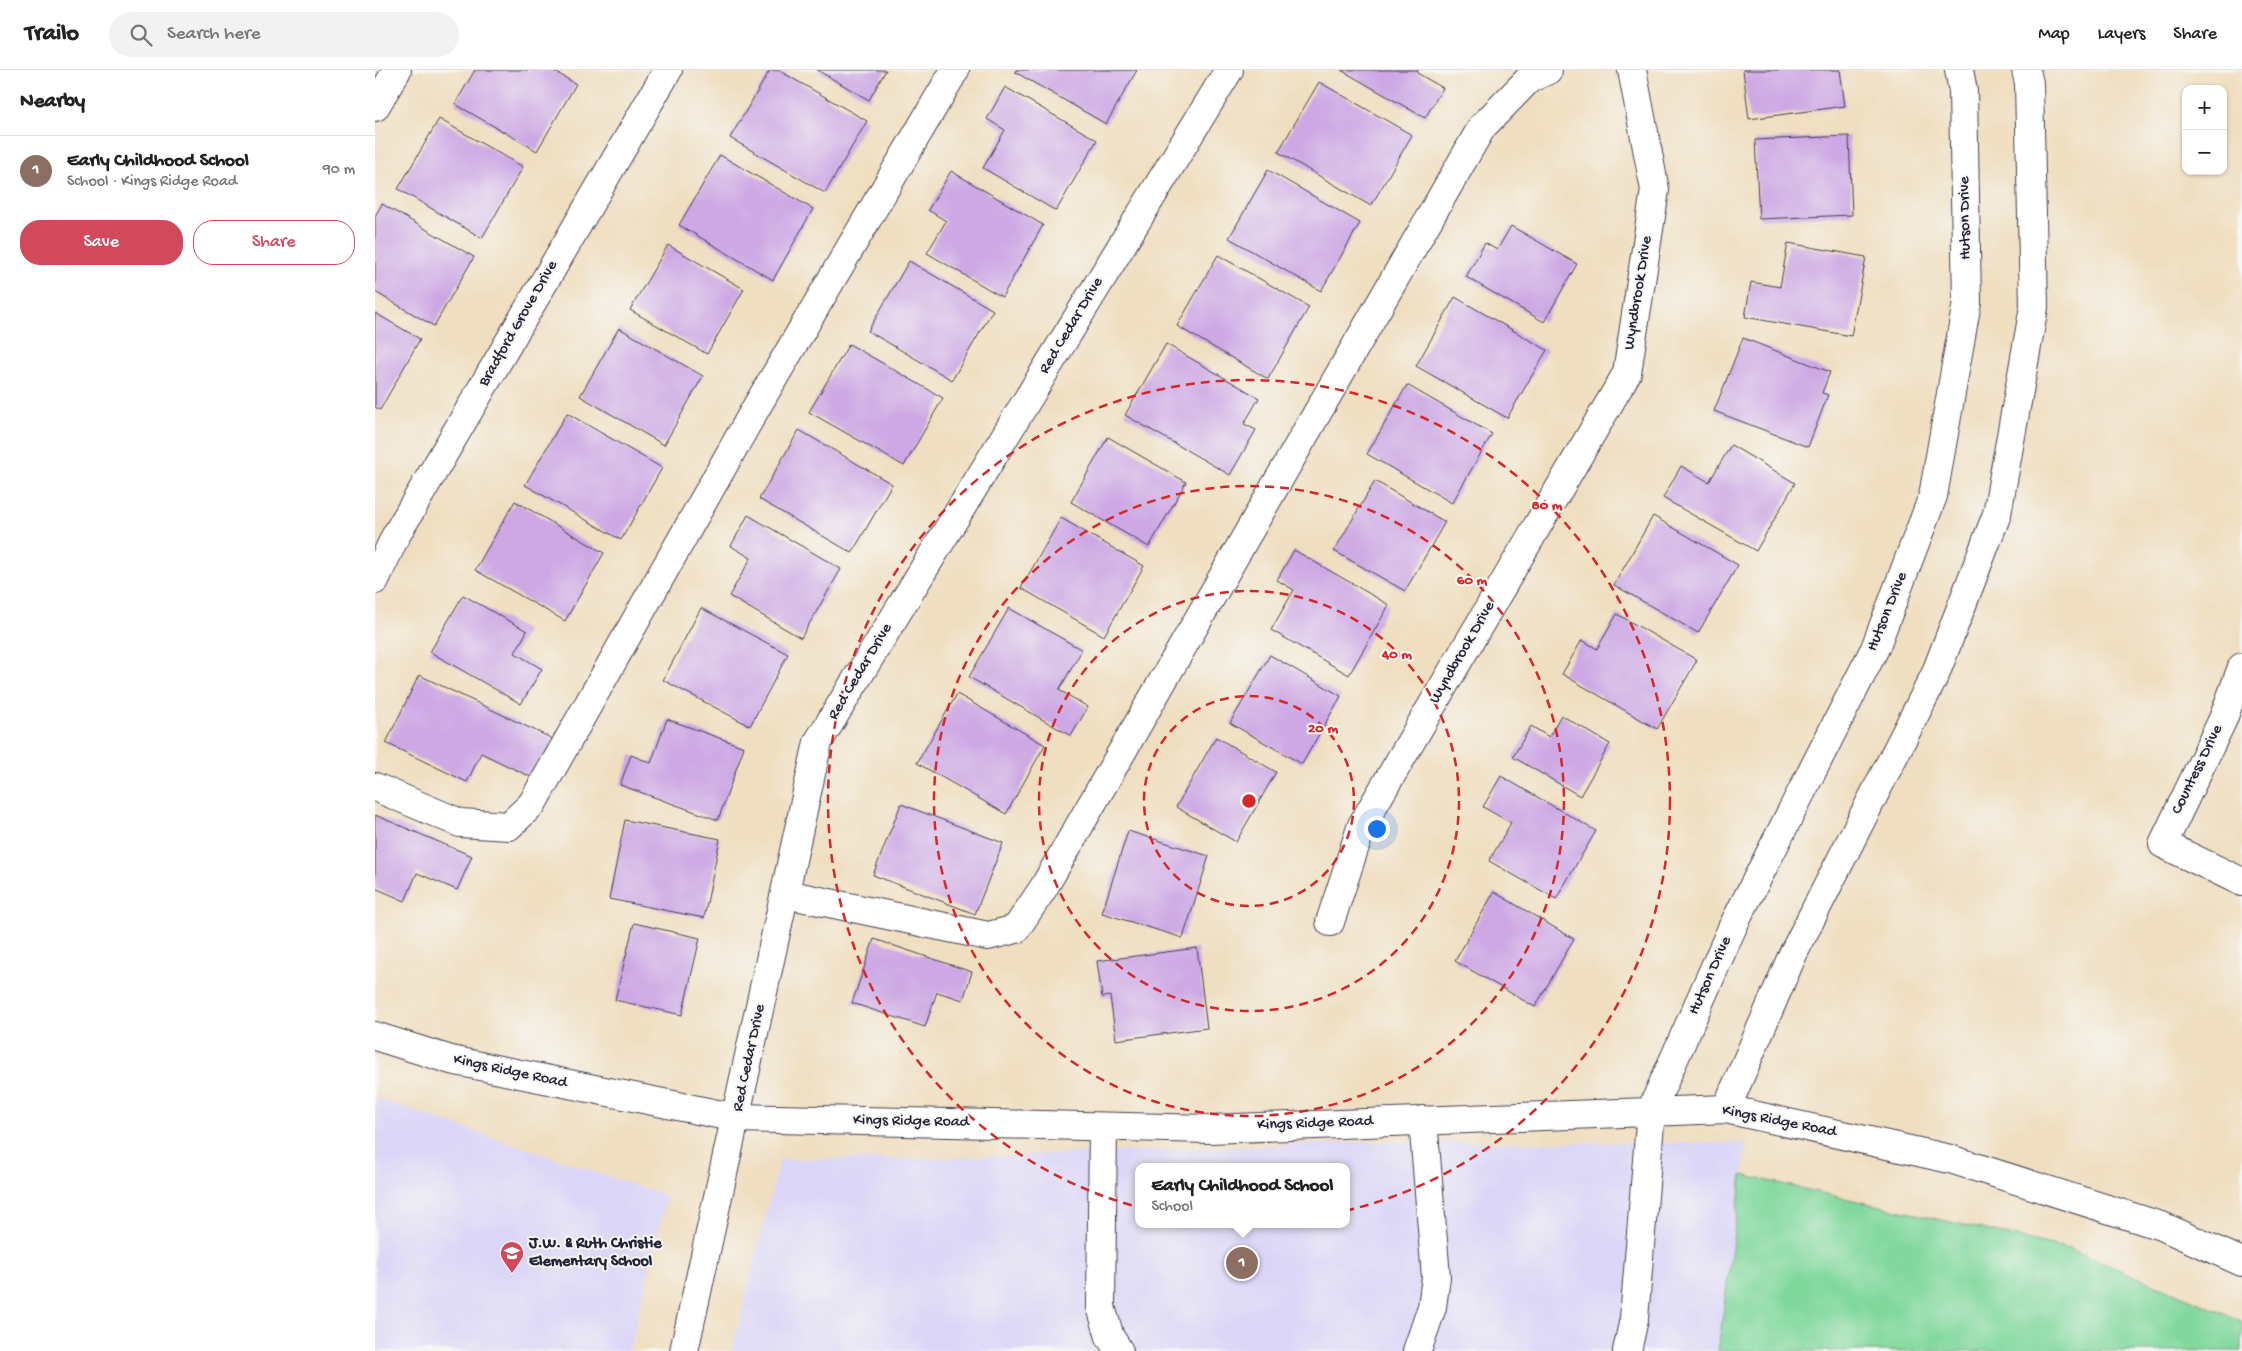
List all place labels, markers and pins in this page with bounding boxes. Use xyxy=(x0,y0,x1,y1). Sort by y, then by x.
centre of rings xyxy=(1240,792,1258,810)
place label: J.W. & Ruth Christie Elementary School xyxy=(528,1235,662,1272)
school or university icon: J.W. & Ruth Christie Elementary School xyxy=(499,1240,525,1274)
pin: 1 xyxy=(1226,1244,1258,1282)

